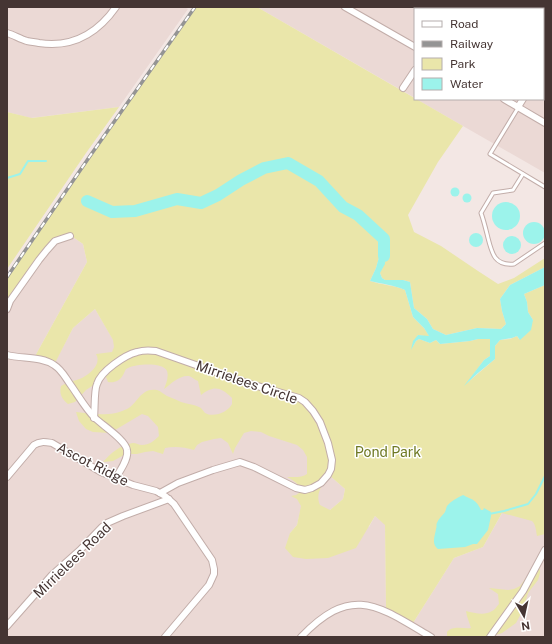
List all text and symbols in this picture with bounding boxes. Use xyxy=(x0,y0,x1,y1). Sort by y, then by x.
legend xyxy=(414,8,544,100)
text: Road xyxy=(450,17,478,31)
text: Railway xyxy=(450,37,494,51)
text: Park xyxy=(450,57,476,71)
text: Water xyxy=(450,77,484,91)
street label: Mirrielees Circle xyxy=(194,357,300,407)
street label: Ascot Ridge xyxy=(54,439,132,489)
park label: Pond Park xyxy=(355,444,421,460)
street label: Mirrielees Road xyxy=(30,519,114,601)
north arrow xyxy=(504,596,544,636)
text: N xyxy=(520,619,531,632)

